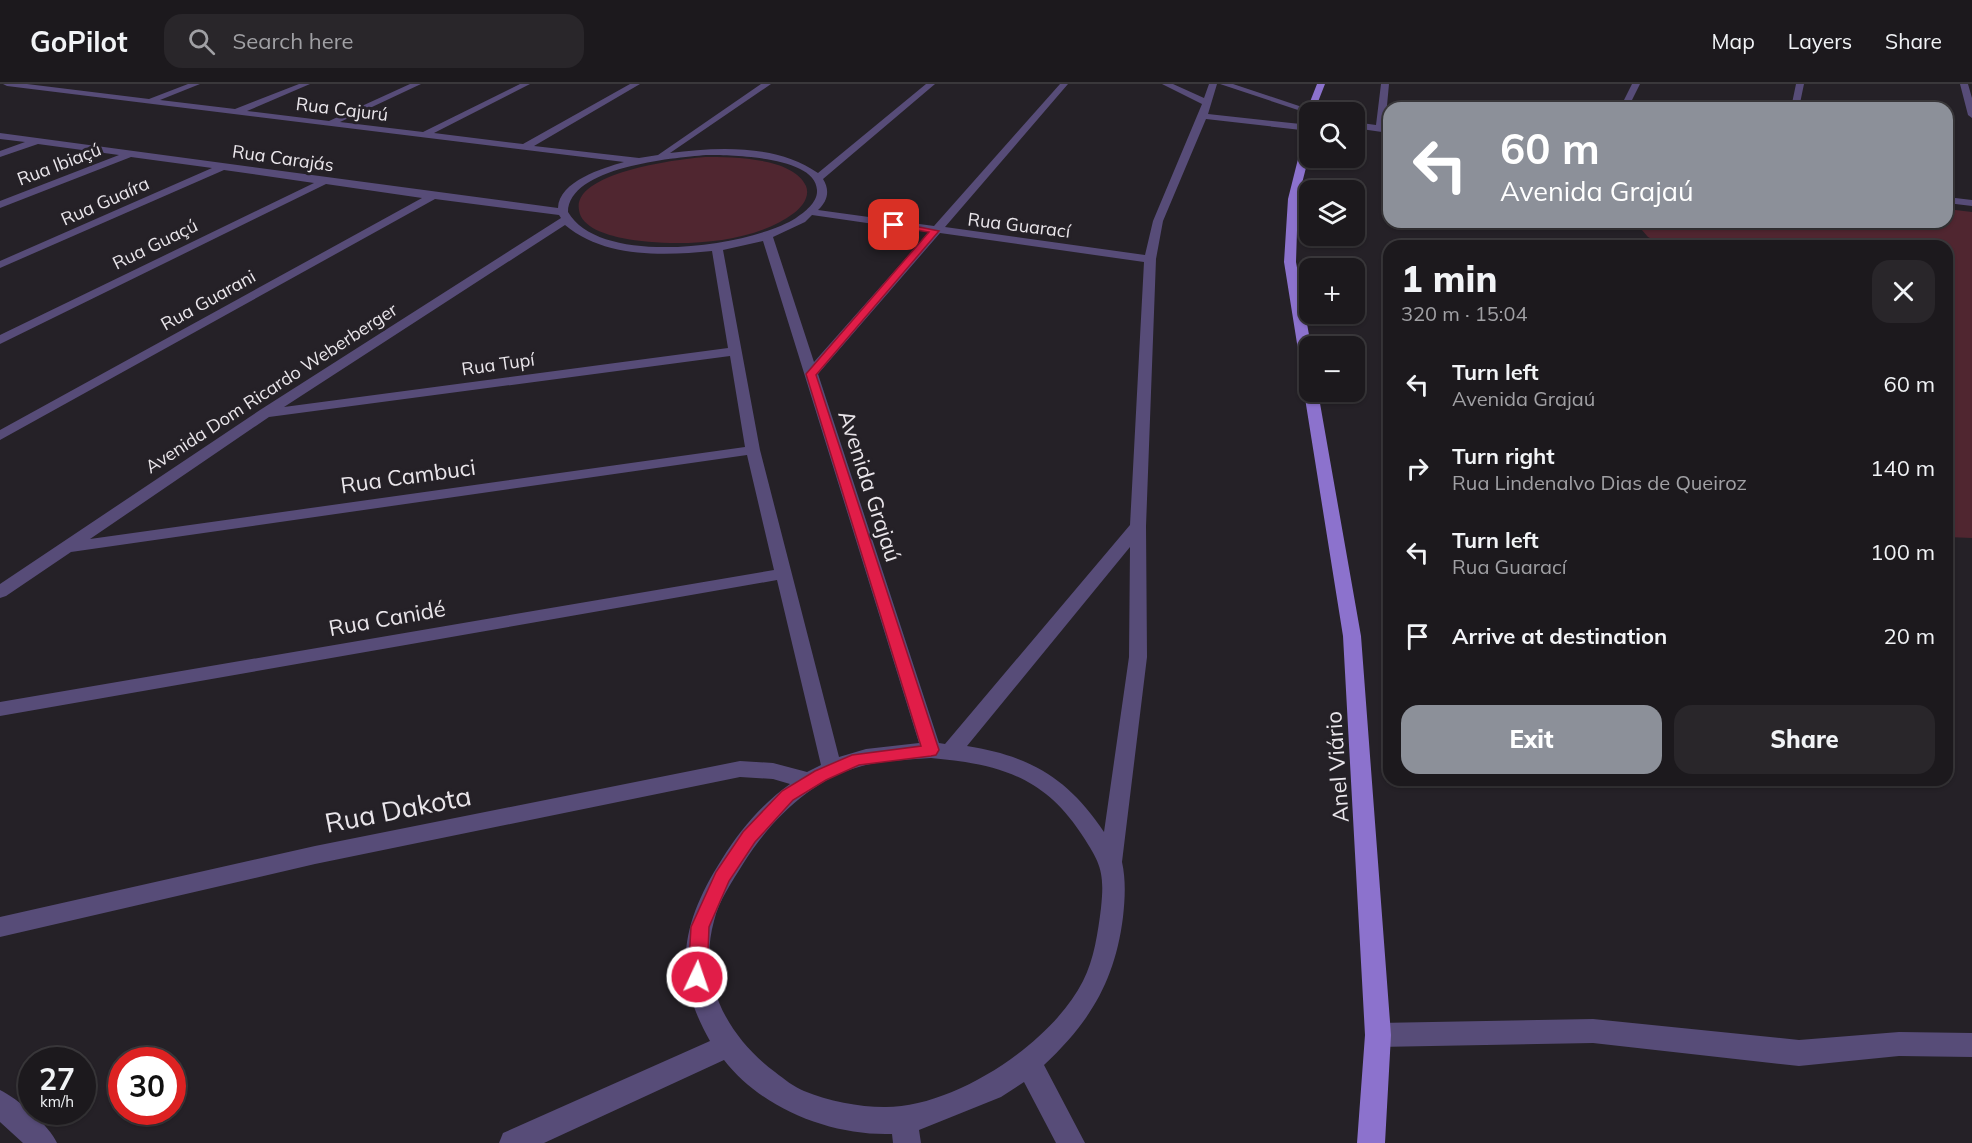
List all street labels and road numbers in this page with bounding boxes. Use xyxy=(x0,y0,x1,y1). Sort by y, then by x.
street label: Rua Cajurú xyxy=(295,92,389,126)
street label: Rua Ibiaçú xyxy=(14,137,104,191)
street label: Rua Carajás xyxy=(231,139,335,177)
street label: Rua Guaíra xyxy=(57,171,153,231)
street label: Rua Guarací xyxy=(966,207,1073,243)
street label: Rua Guaçú xyxy=(109,214,201,274)
street label: Rua Guarani xyxy=(157,265,259,335)
street label: Avenida Dom Ricardo Weberberger xyxy=(141,298,402,478)
street label: Rua Tupí xyxy=(460,347,538,380)
street label: Avenida Grajaú xyxy=(832,407,908,565)
street label: Rua Cambuci xyxy=(339,453,477,499)
street label: Rua Canidé xyxy=(326,594,448,642)
street label: Anel Viário xyxy=(1319,710,1355,824)
street label: Rua Dakota xyxy=(322,778,474,840)

